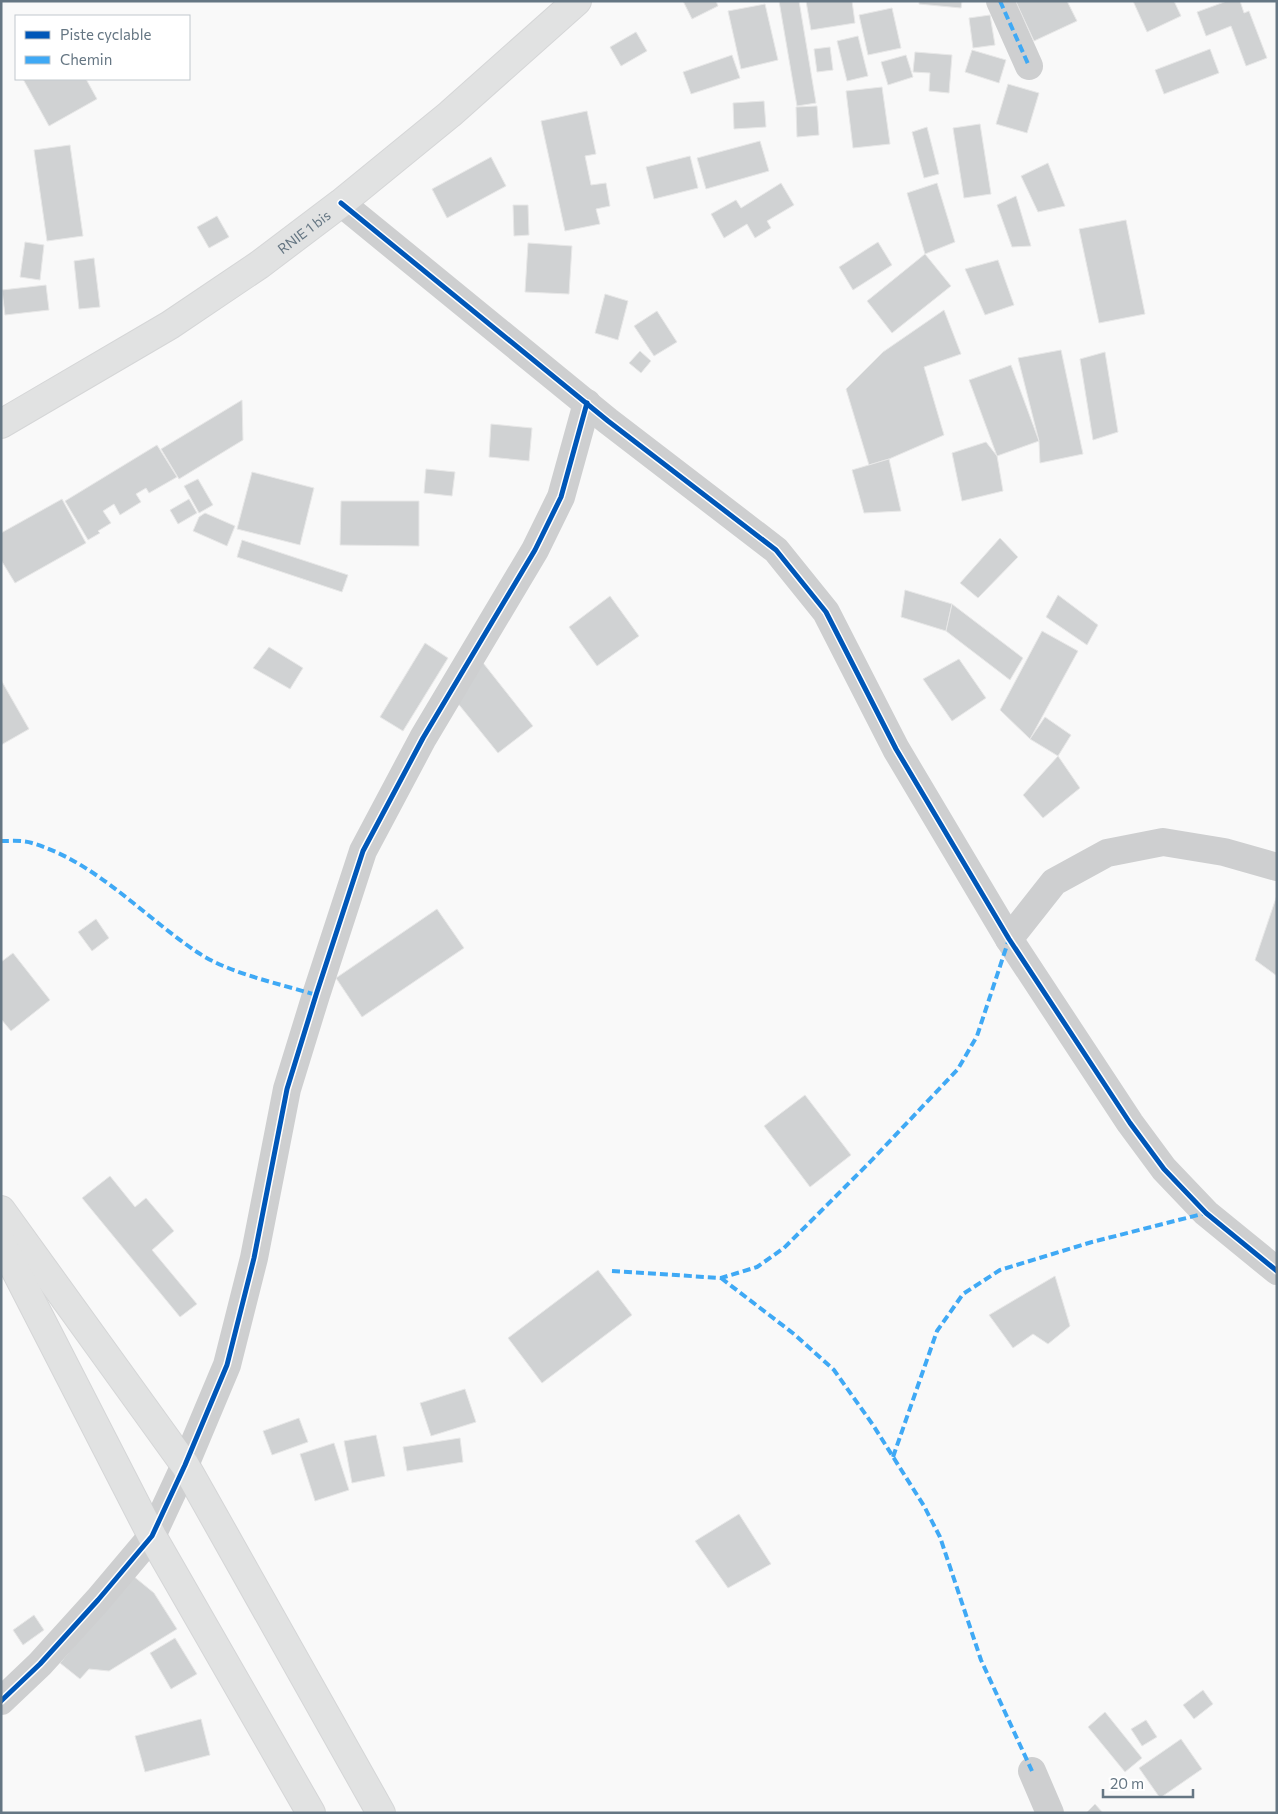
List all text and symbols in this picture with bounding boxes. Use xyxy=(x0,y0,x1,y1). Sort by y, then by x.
legend xyxy=(15,15,190,80)
text: Piste cyclable xyxy=(60,25,152,43)
text: Chemin xyxy=(60,50,112,68)
street label: RNIE 1 bis xyxy=(274,206,333,257)
scale bar xyxy=(1103,1766,1193,1798)
text: 20 m xyxy=(1110,1774,1144,1792)

